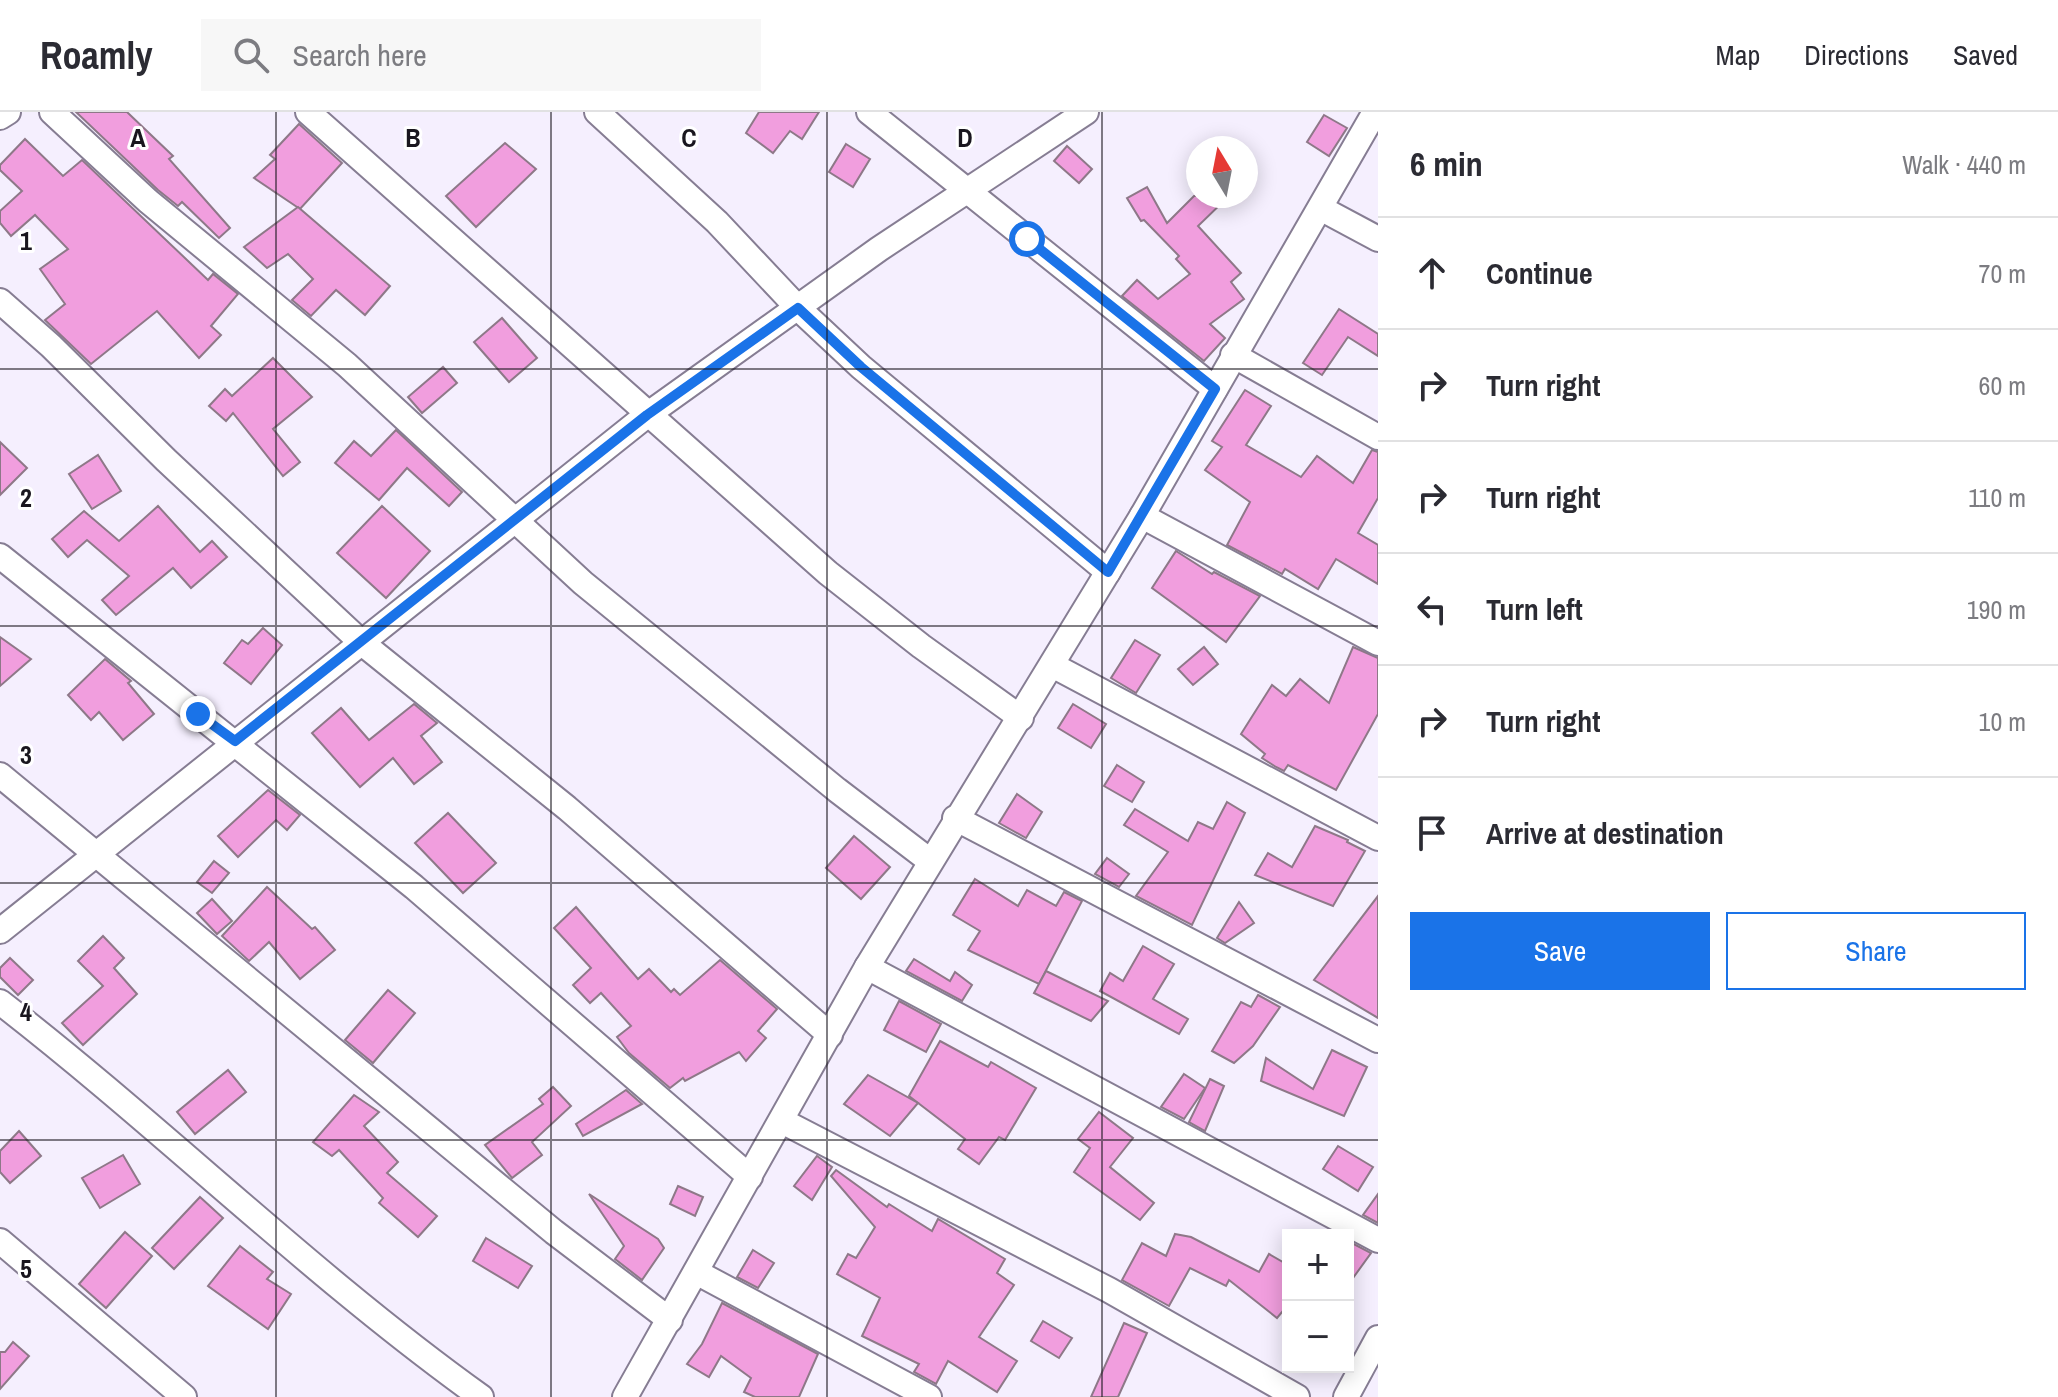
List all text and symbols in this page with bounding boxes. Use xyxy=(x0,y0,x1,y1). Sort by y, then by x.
search box xyxy=(201,19,761,91)
text: Roamly xyxy=(40,30,153,81)
icon: search xyxy=(229,33,273,77)
text: Search here xyxy=(293,35,427,75)
text: Map xyxy=(1716,36,1760,74)
text: Directions xyxy=(1804,36,1909,74)
text: Saved xyxy=(1953,36,2018,74)
text: A xyxy=(130,120,146,155)
text: B xyxy=(405,120,421,155)
text: C xyxy=(681,120,697,155)
text: D xyxy=(957,120,973,155)
north arrow xyxy=(1186,136,1258,208)
text: 6 min xyxy=(1410,141,1483,187)
text: Walk · 440 m xyxy=(1902,147,2026,182)
route start xyxy=(1009,221,1045,257)
text: 1 xyxy=(20,223,32,258)
icon: ahead xyxy=(1410,251,1454,295)
text: Continue xyxy=(1486,253,1593,293)
text: 70 m xyxy=(1979,256,2026,291)
icon: right xyxy=(1410,363,1454,407)
text: Turn right xyxy=(1486,365,1600,405)
text: 60 m xyxy=(1979,368,2026,403)
icon: right xyxy=(1410,475,1454,519)
text: Turn right xyxy=(1486,477,1600,517)
text: 2 xyxy=(20,480,32,515)
text: 110 m xyxy=(1968,480,2026,515)
icon: left xyxy=(1410,587,1454,631)
text: Turn left xyxy=(1486,589,1583,629)
text: 190 m xyxy=(1967,592,2026,627)
route end xyxy=(180,696,216,732)
icon: right xyxy=(1410,699,1454,743)
text: Turn right xyxy=(1486,701,1600,741)
text: 10 m xyxy=(1979,704,2026,739)
text: 3 xyxy=(20,737,32,772)
icon: arrive xyxy=(1410,811,1454,855)
text: Arrive at destination xyxy=(1486,813,1724,853)
button: Save xyxy=(1410,912,1710,990)
button: Share xyxy=(1726,912,2026,990)
text: 4 xyxy=(20,994,32,1029)
map controls xyxy=(1282,1229,1354,1373)
button: + xyxy=(1282,1229,1354,1301)
text: 5 xyxy=(20,1251,32,1286)
button: − xyxy=(1282,1301,1354,1373)

